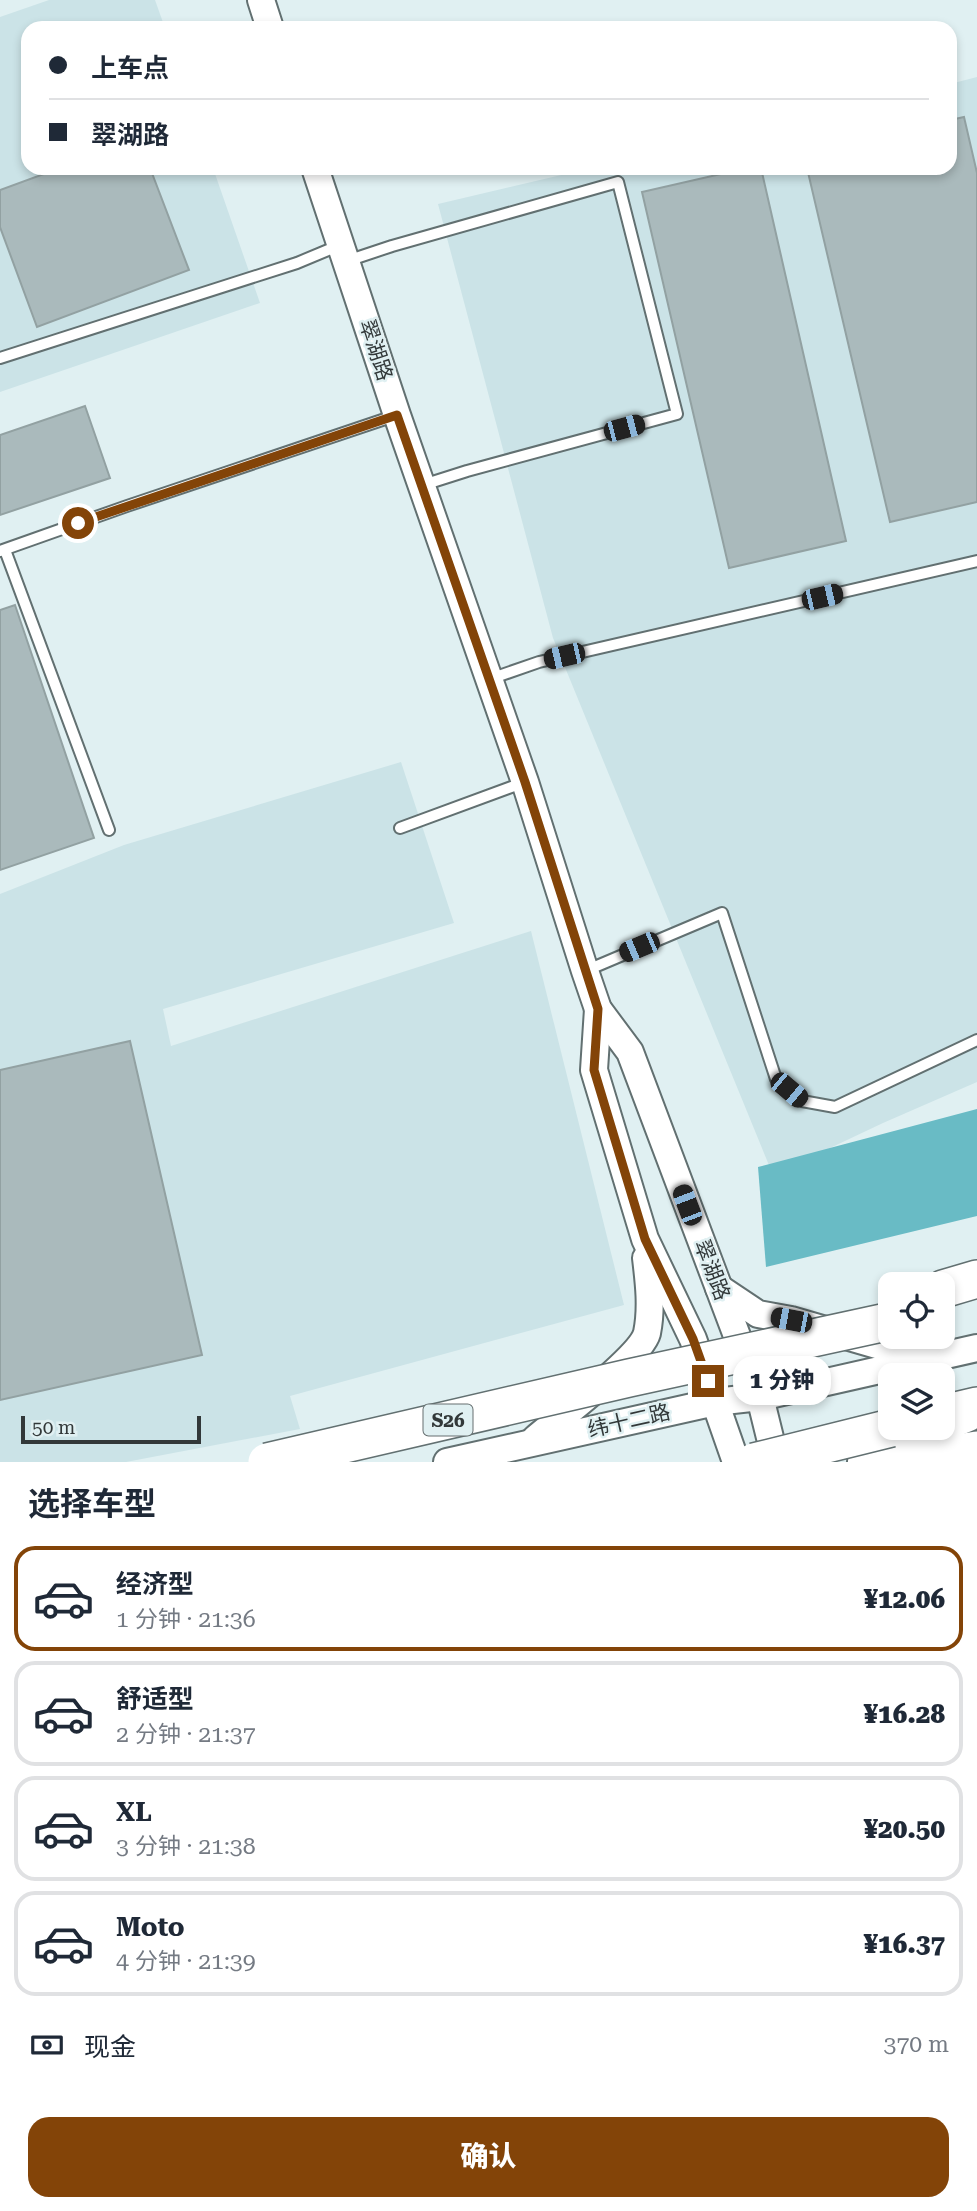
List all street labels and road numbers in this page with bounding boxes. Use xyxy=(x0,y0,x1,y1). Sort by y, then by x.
street label: 翠湖路 xyxy=(355,316,397,384)
street label: 翠湖路 xyxy=(690,1236,734,1304)
street label: 纬十二路 xyxy=(585,1400,673,1442)
road number: S26 xyxy=(424,1404,472,1436)

